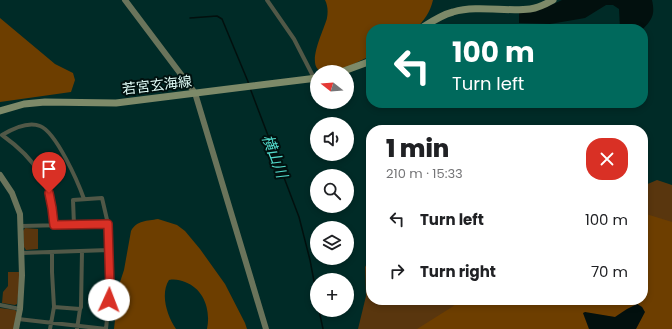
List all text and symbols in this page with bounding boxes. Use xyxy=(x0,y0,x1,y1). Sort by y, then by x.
text: 100 m xyxy=(452,33,535,72)
icon: left xyxy=(386,40,438,92)
north arrow xyxy=(310,65,354,109)
map controls xyxy=(310,65,354,317)
street label: 若宮玄海線 xyxy=(121,71,193,99)
text: Turn left xyxy=(452,71,524,96)
button: sound xyxy=(310,117,354,161)
water label: 横山川 xyxy=(257,131,294,183)
text: 1 min xyxy=(386,132,449,165)
button: close xyxy=(586,138,628,180)
pin xyxy=(32,152,66,193)
icon: arrive xyxy=(38,158,60,180)
text: 210 m · 15:33 xyxy=(386,164,463,183)
button: search xyxy=(310,169,354,213)
icon: left xyxy=(386,208,408,230)
text: Turn left xyxy=(420,209,484,230)
text: 100 m xyxy=(585,209,628,230)
button: layers xyxy=(310,221,354,265)
icon: right xyxy=(386,260,408,282)
text: Turn right xyxy=(420,261,496,282)
text: 70 m xyxy=(591,261,628,282)
button: + xyxy=(310,273,354,317)
position arrow xyxy=(88,279,130,321)

